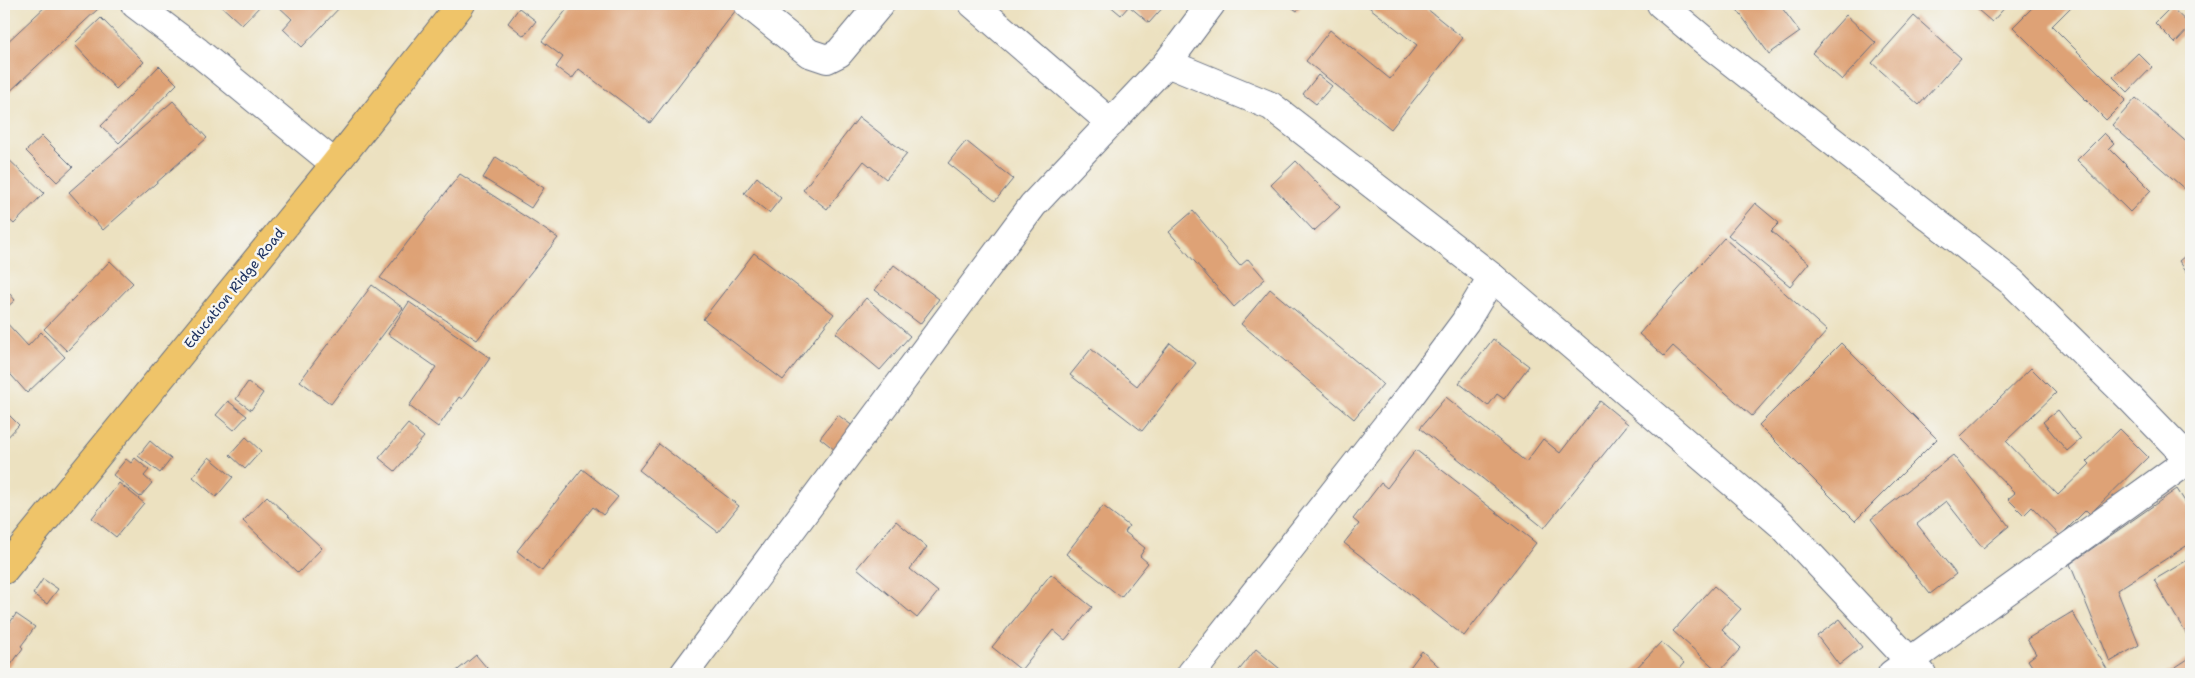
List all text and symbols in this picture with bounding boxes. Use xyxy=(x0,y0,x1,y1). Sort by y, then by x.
street label: Education Ridge Road xyxy=(180,224,288,352)

